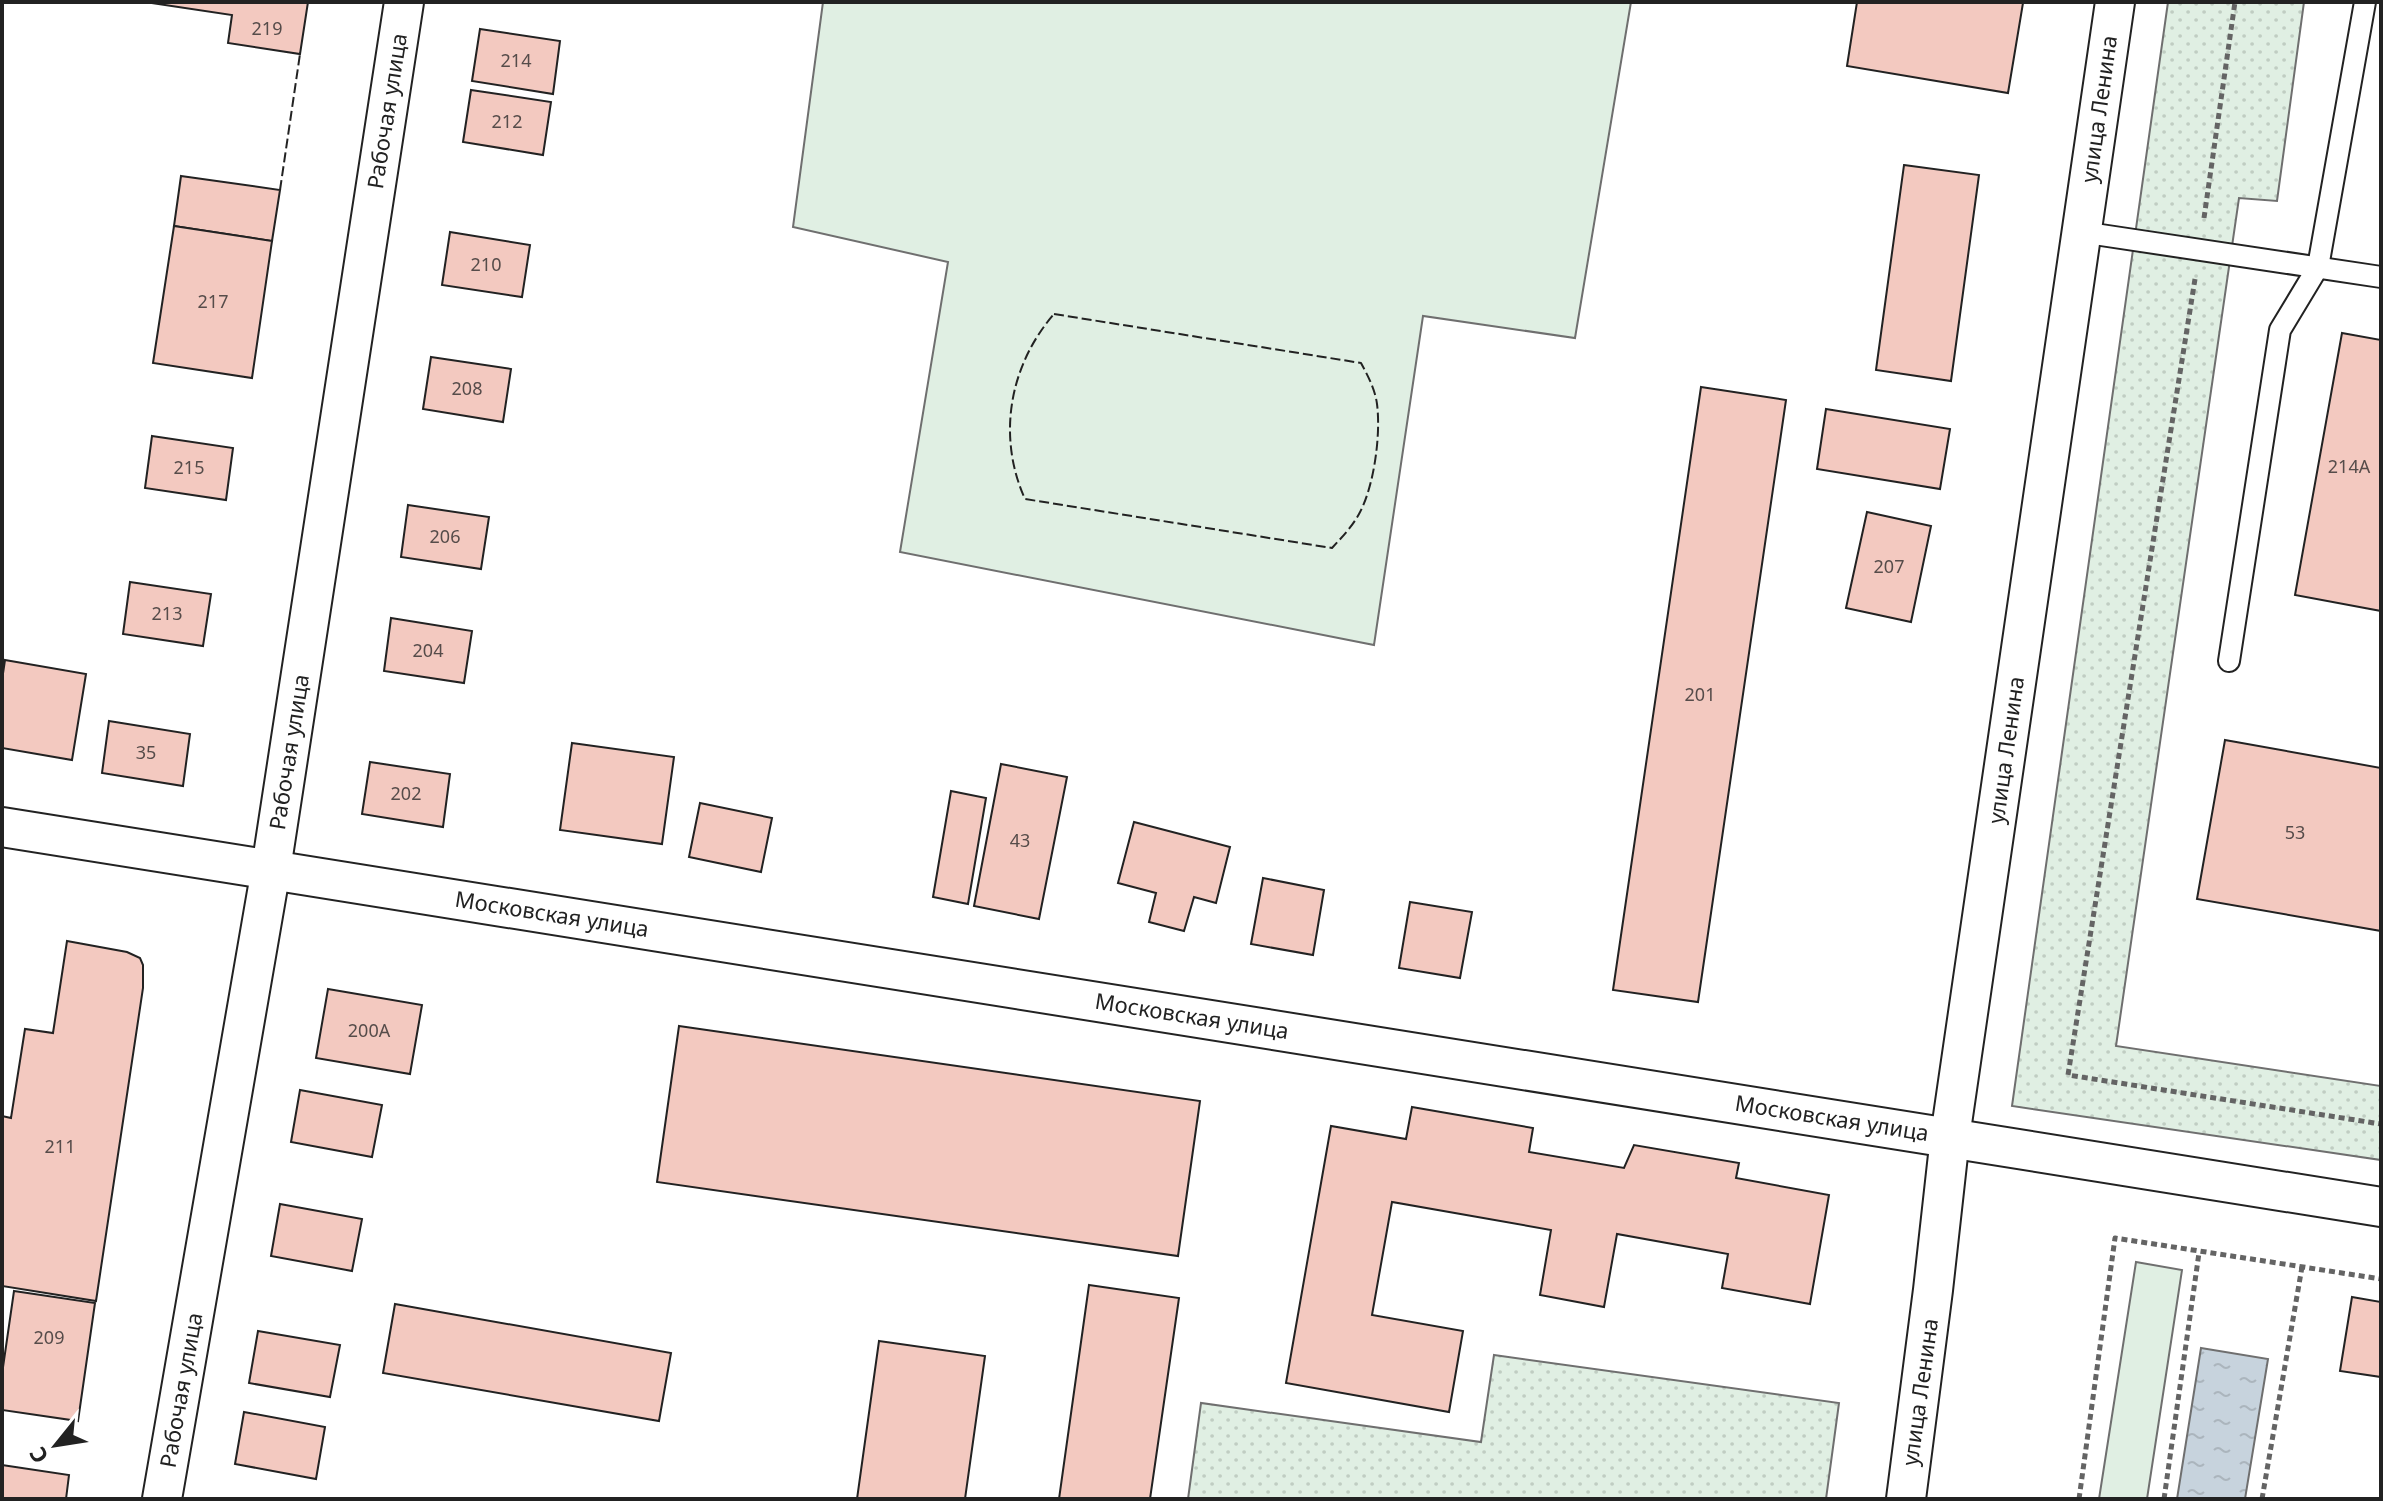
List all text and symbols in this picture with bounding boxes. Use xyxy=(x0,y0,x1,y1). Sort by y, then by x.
house number: 219 xyxy=(252,16,282,40)
street label: Рабочая улица xyxy=(359,31,413,191)
street label: улица Ленина xyxy=(2073,33,2123,184)
house number: 214 xyxy=(501,48,531,72)
house number: 212 xyxy=(492,109,522,133)
house number: 210 xyxy=(471,252,501,276)
house number: 217 xyxy=(198,289,228,313)
house number: 208 xyxy=(452,376,482,400)
house number: 214А xyxy=(2328,454,2371,478)
house number: 215 xyxy=(174,455,204,479)
house number: 206 xyxy=(430,524,460,548)
house number: 207 xyxy=(1874,554,1904,578)
house number: 213 xyxy=(152,601,182,625)
house number: 204 xyxy=(413,638,443,662)
street label: Рабочая улица xyxy=(261,672,315,832)
street label: улица Ленина xyxy=(1980,674,2030,825)
house number: 201 xyxy=(1685,682,1715,706)
house number: 35 xyxy=(136,740,156,764)
house number: 202 xyxy=(391,781,421,805)
house number: 53 xyxy=(2285,820,2305,844)
house number: 43 xyxy=(1010,828,1030,852)
street label: Московская улица xyxy=(453,883,651,943)
street label: Московская улица xyxy=(1093,985,1291,1045)
house number: 200А xyxy=(348,1018,391,1042)
street label: Московская улица xyxy=(1733,1087,1931,1147)
house number: 211 xyxy=(45,1134,75,1158)
street label: Рабочая улица xyxy=(152,1310,208,1470)
street label: улица Ленина xyxy=(1894,1316,1944,1467)
house number: 209 xyxy=(34,1325,64,1349)
north arrow xyxy=(16,1405,96,1485)
text: С xyxy=(21,1442,54,1469)

